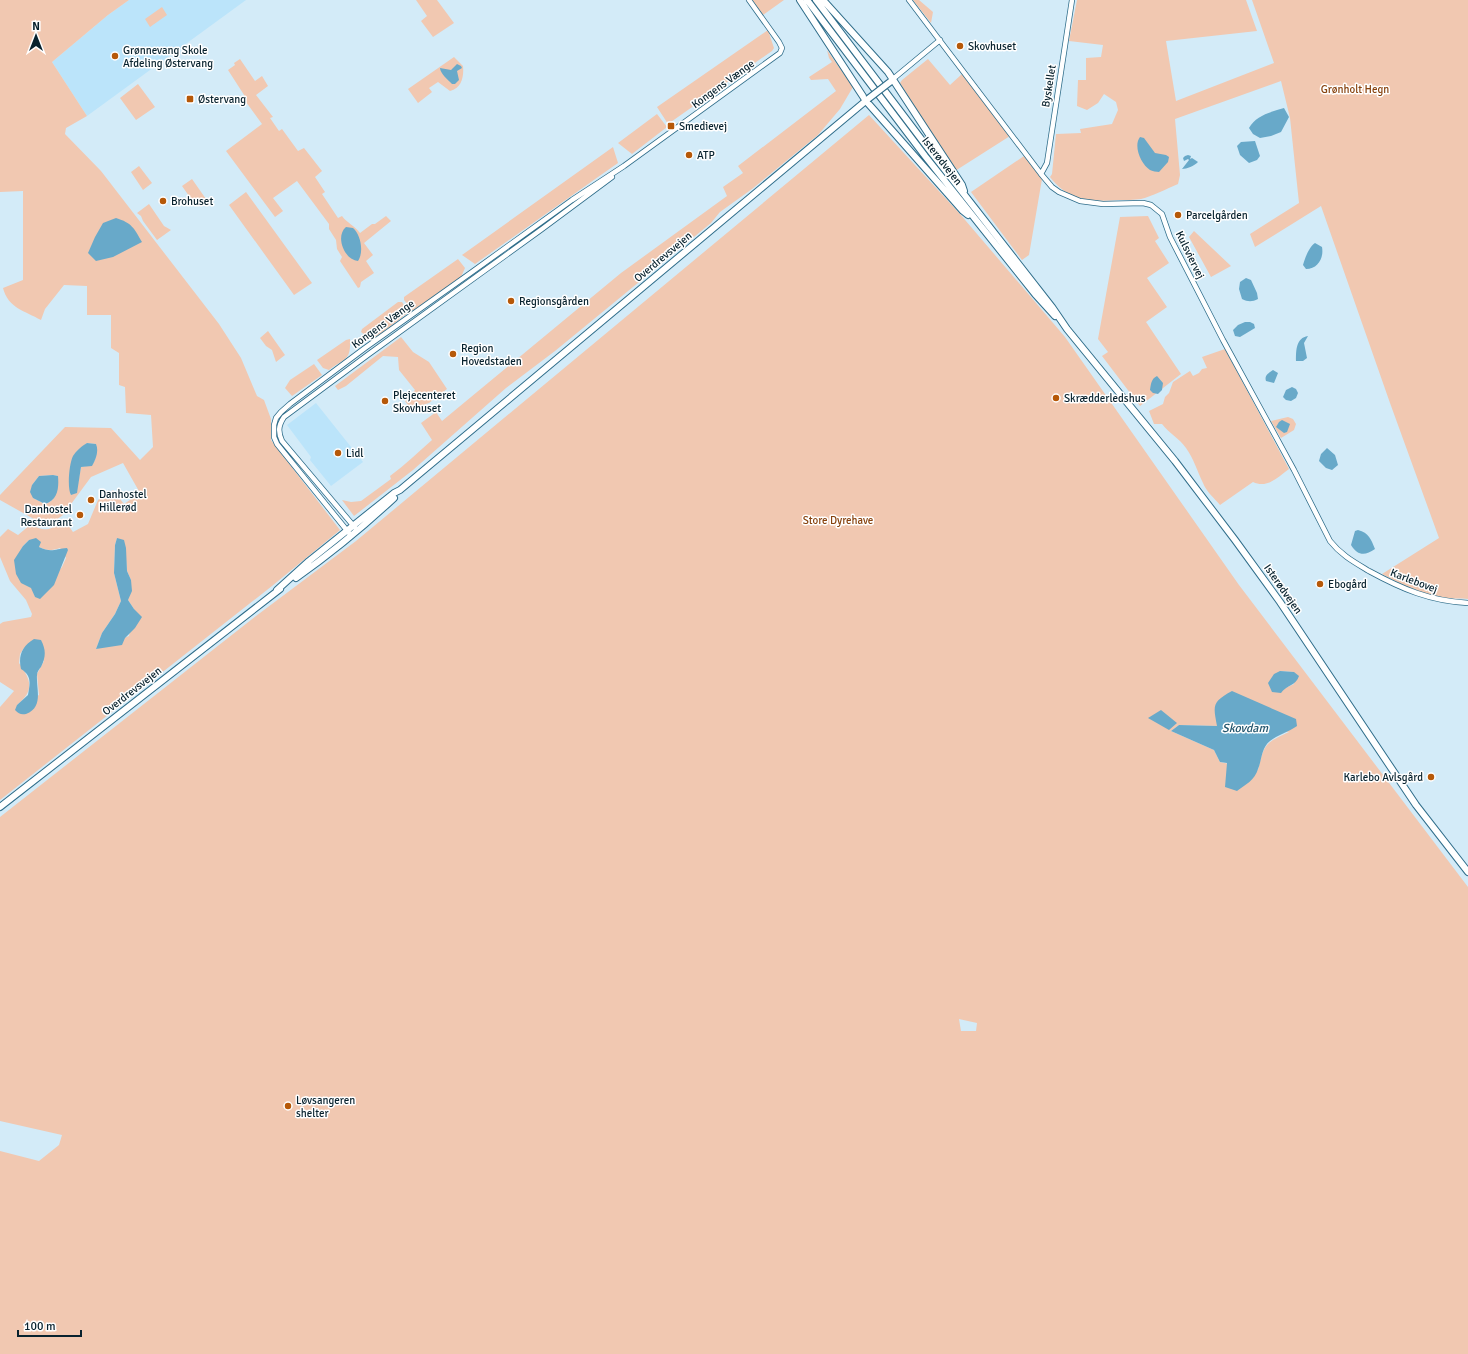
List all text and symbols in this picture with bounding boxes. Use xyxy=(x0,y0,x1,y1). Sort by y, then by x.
north arrow xyxy=(16,16,56,56)
text: N xyxy=(32,20,40,33)
place label: Skovhuset xyxy=(968,40,1016,53)
marker: Skovhuset xyxy=(955,41,965,51)
place label: Grønnevang Skole Afdeling Østervang xyxy=(123,44,213,70)
marker: Grønnevang Skole Afdeling Østervang xyxy=(110,51,120,61)
street label: Kongens Vænge xyxy=(689,57,757,111)
street label: Byskellet xyxy=(1039,64,1059,108)
park label: Grønholt Hegn xyxy=(1321,83,1389,96)
place label: Østervang xyxy=(198,93,246,106)
marker: Østervang xyxy=(185,94,195,104)
place label: Smedievej xyxy=(679,120,727,133)
marker: Smedievej xyxy=(666,121,676,131)
street label: Isterødvejen xyxy=(919,134,965,188)
place label: ATP xyxy=(697,149,715,162)
marker: ATP xyxy=(684,150,694,160)
place label: Brohuset xyxy=(171,195,213,208)
marker: Brohuset xyxy=(158,196,168,206)
place label: Parcelgården xyxy=(1186,209,1248,222)
marker: Parcelgården xyxy=(1173,210,1183,220)
street label: Overdrevsvejen xyxy=(631,229,695,285)
street label: Kulsviervej xyxy=(1173,229,1207,281)
place label: Regionsgården xyxy=(519,295,589,308)
marker: Regionsgården xyxy=(506,296,516,306)
street label: Kongens Vænge xyxy=(349,297,417,351)
place label: Region Hovedstaden xyxy=(461,342,522,368)
marker: Region Hovedstaden xyxy=(448,349,458,359)
place label: Plejecenteret Skovhuset xyxy=(393,389,456,415)
place label: Skrædderledshus xyxy=(1064,392,1146,405)
marker: Skrædderledshus xyxy=(1051,393,1061,403)
marker: Plejecenteret Skovhuset xyxy=(380,396,390,406)
place label: Lidl xyxy=(346,447,364,460)
marker: Lidl xyxy=(333,448,343,458)
place label: Danhostel Hillerød xyxy=(99,488,147,514)
marker: Danhostel Hillerød xyxy=(86,495,96,505)
place label: Danhostel Restaurant xyxy=(20,503,72,529)
marker: Danhostel Restaurant xyxy=(75,510,85,520)
park label: Store Dyrehave xyxy=(803,514,873,527)
street label: Isterødvejen xyxy=(1261,562,1305,616)
street label: Karlebovej xyxy=(1388,566,1440,596)
place label: Ebogård xyxy=(1328,578,1367,591)
marker: Ebogård xyxy=(1315,579,1325,589)
street label: Overdrevsvejen xyxy=(100,664,164,718)
water label: Skovdam xyxy=(1222,721,1268,736)
place label: Karlebo Avlsgård xyxy=(1343,771,1423,784)
marker: Karlebo Avlsgård xyxy=(1426,772,1436,782)
place label: Løvsangeren shelter xyxy=(296,1094,355,1120)
marker: Løvsangeren shelter xyxy=(283,1101,293,1111)
scale bar xyxy=(18,1312,81,1338)
text: 100 m xyxy=(24,1319,56,1334)

